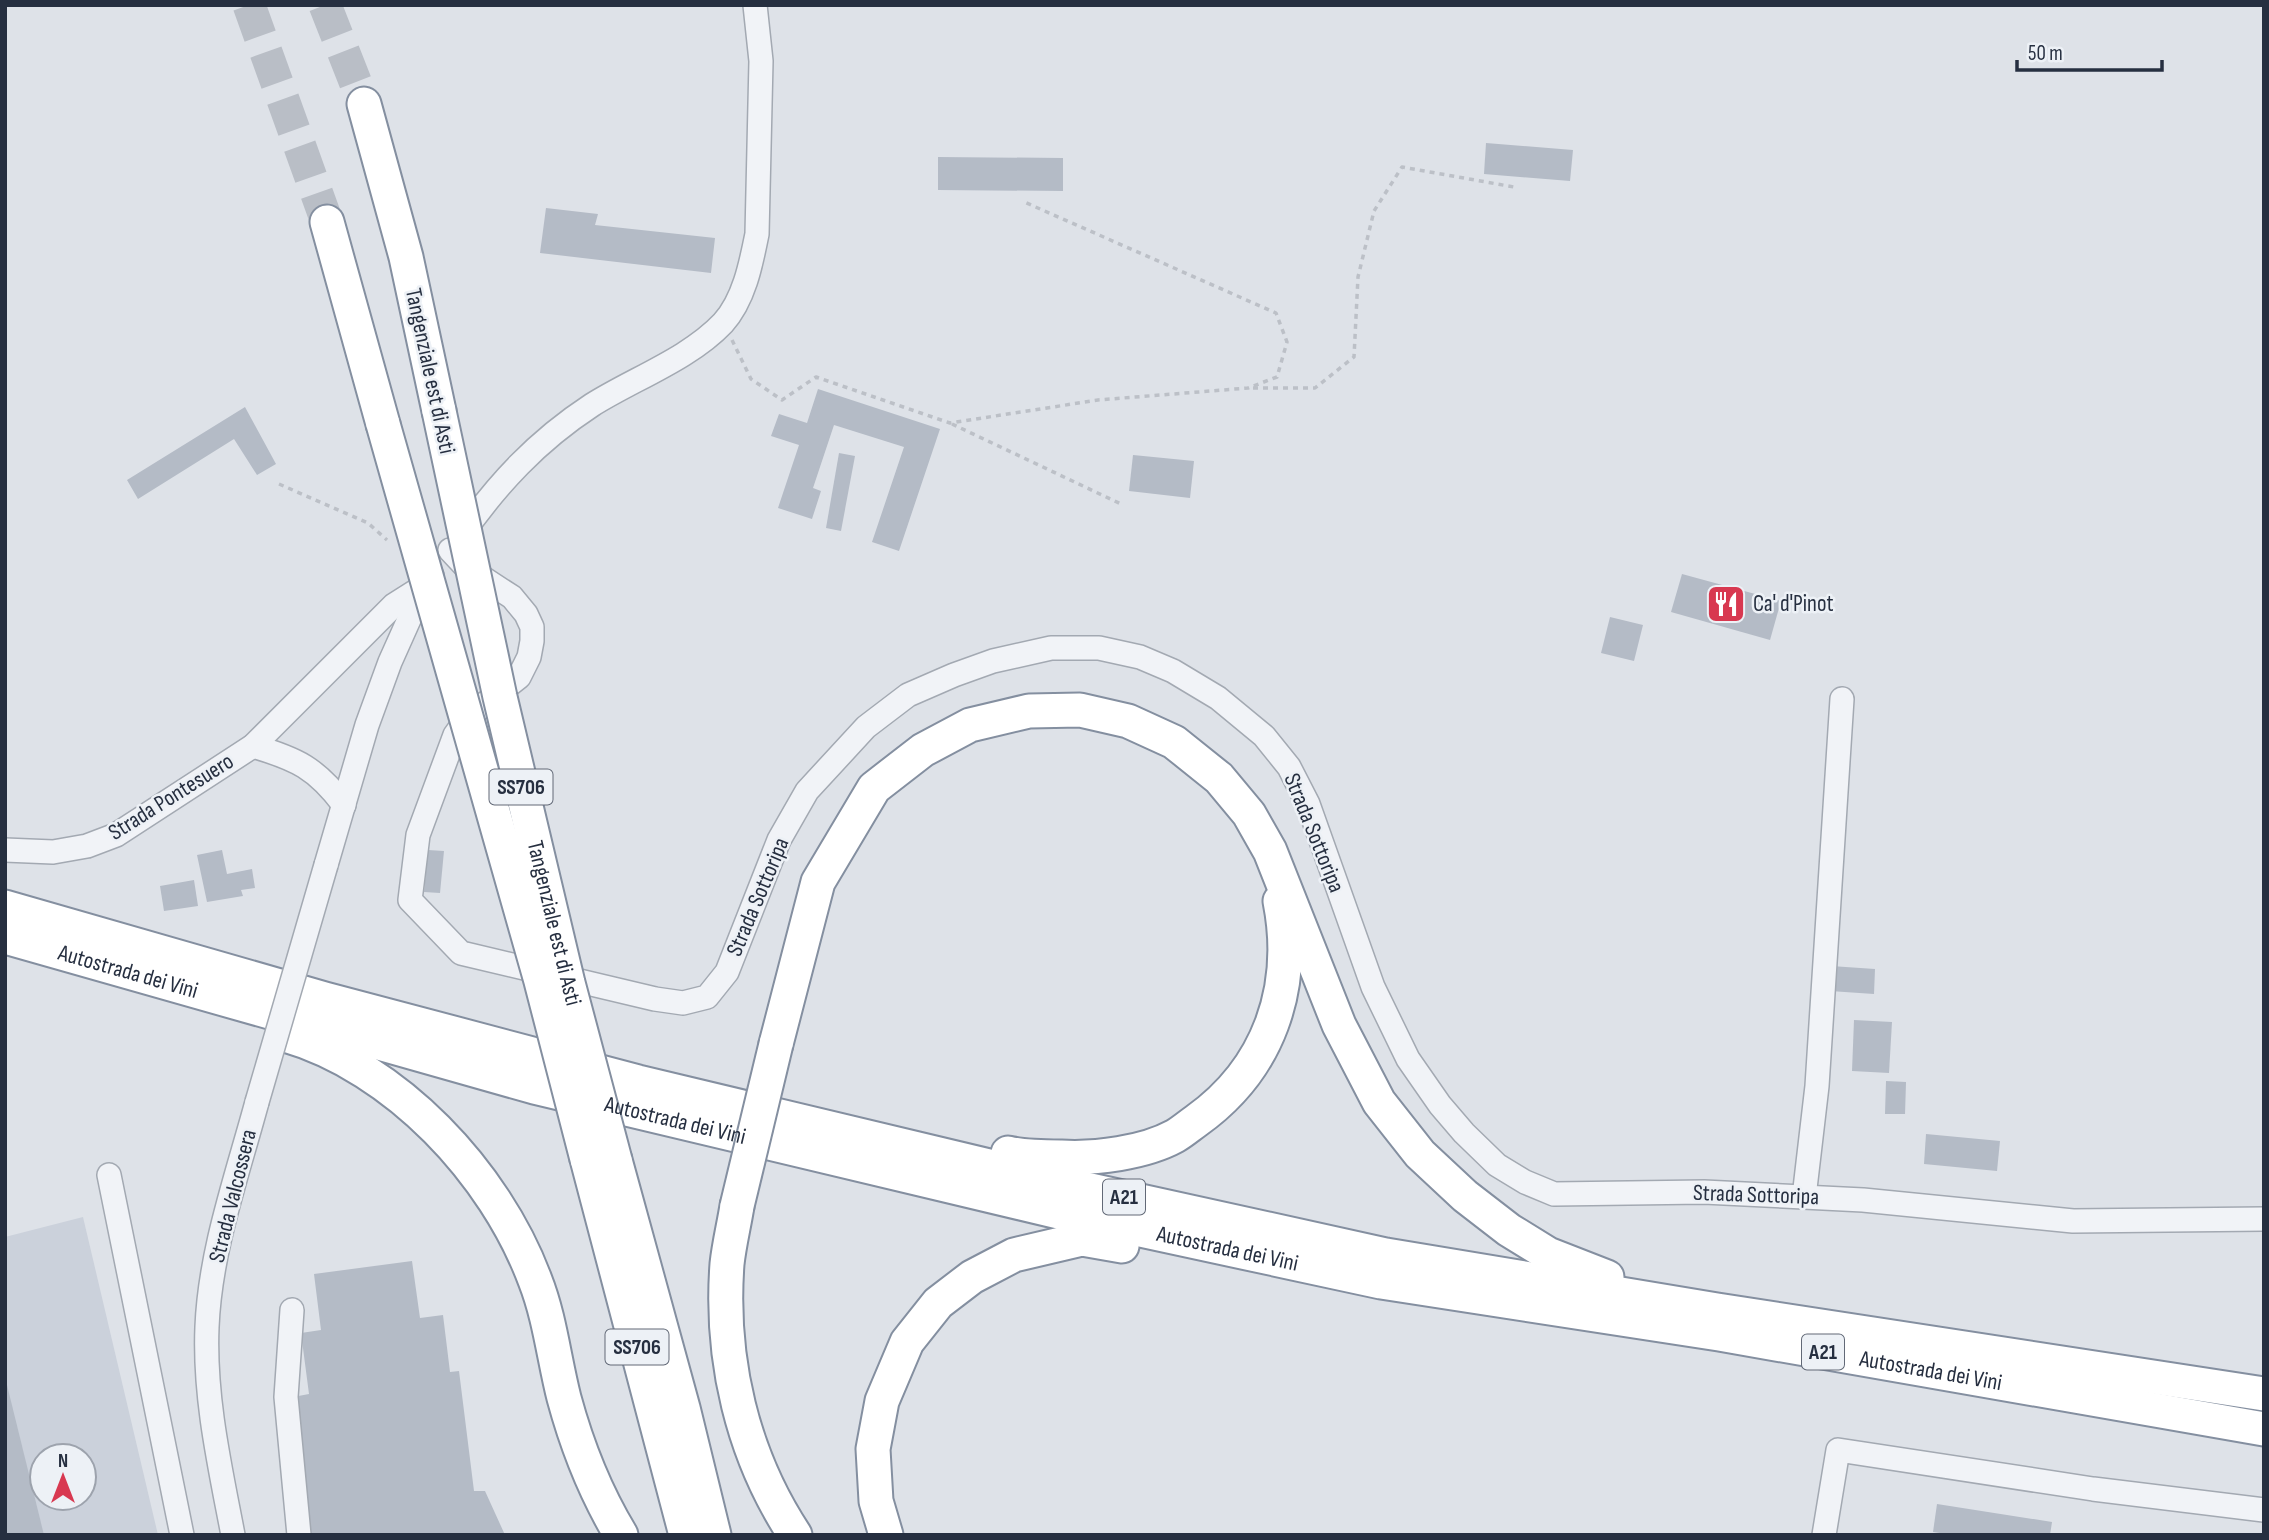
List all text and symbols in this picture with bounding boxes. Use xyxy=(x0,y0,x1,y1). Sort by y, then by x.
scale bar xyxy=(2017,28,2162,72)
text: 50 m xyxy=(2028,41,2063,66)
street label: Tangenziale est di Asti xyxy=(399,286,461,456)
restaurant icon: Ca' d'Pinot xyxy=(1705,583,1747,625)
place label: Ca' d'Pinot xyxy=(1753,590,1833,618)
street label: Strada Pontesuero xyxy=(103,747,239,847)
street label: Strada Sottoripa xyxy=(1277,769,1351,897)
road number: SS706 xyxy=(490,770,552,804)
street label: Strada Sottoripa xyxy=(720,834,796,960)
street label: Tangenziale est di Asti xyxy=(521,838,587,1009)
street label: Autostrada dei Vini xyxy=(54,939,201,1005)
street label: Autostrada dei Vini xyxy=(601,1090,748,1151)
street label: Strada Valcossera xyxy=(203,1127,263,1265)
street label: Strada Sottoripa xyxy=(1693,1179,1819,1211)
road number: A21 xyxy=(1103,1180,1145,1214)
street label: Autostrada dei Vini xyxy=(1153,1220,1301,1278)
road number: SS706 xyxy=(606,1330,668,1364)
road number: A21 xyxy=(1802,1334,1844,1370)
street label: Autostrada dei Vini xyxy=(1856,1345,2004,1397)
north arrow xyxy=(28,1442,98,1512)
text: N xyxy=(58,1450,68,1473)

